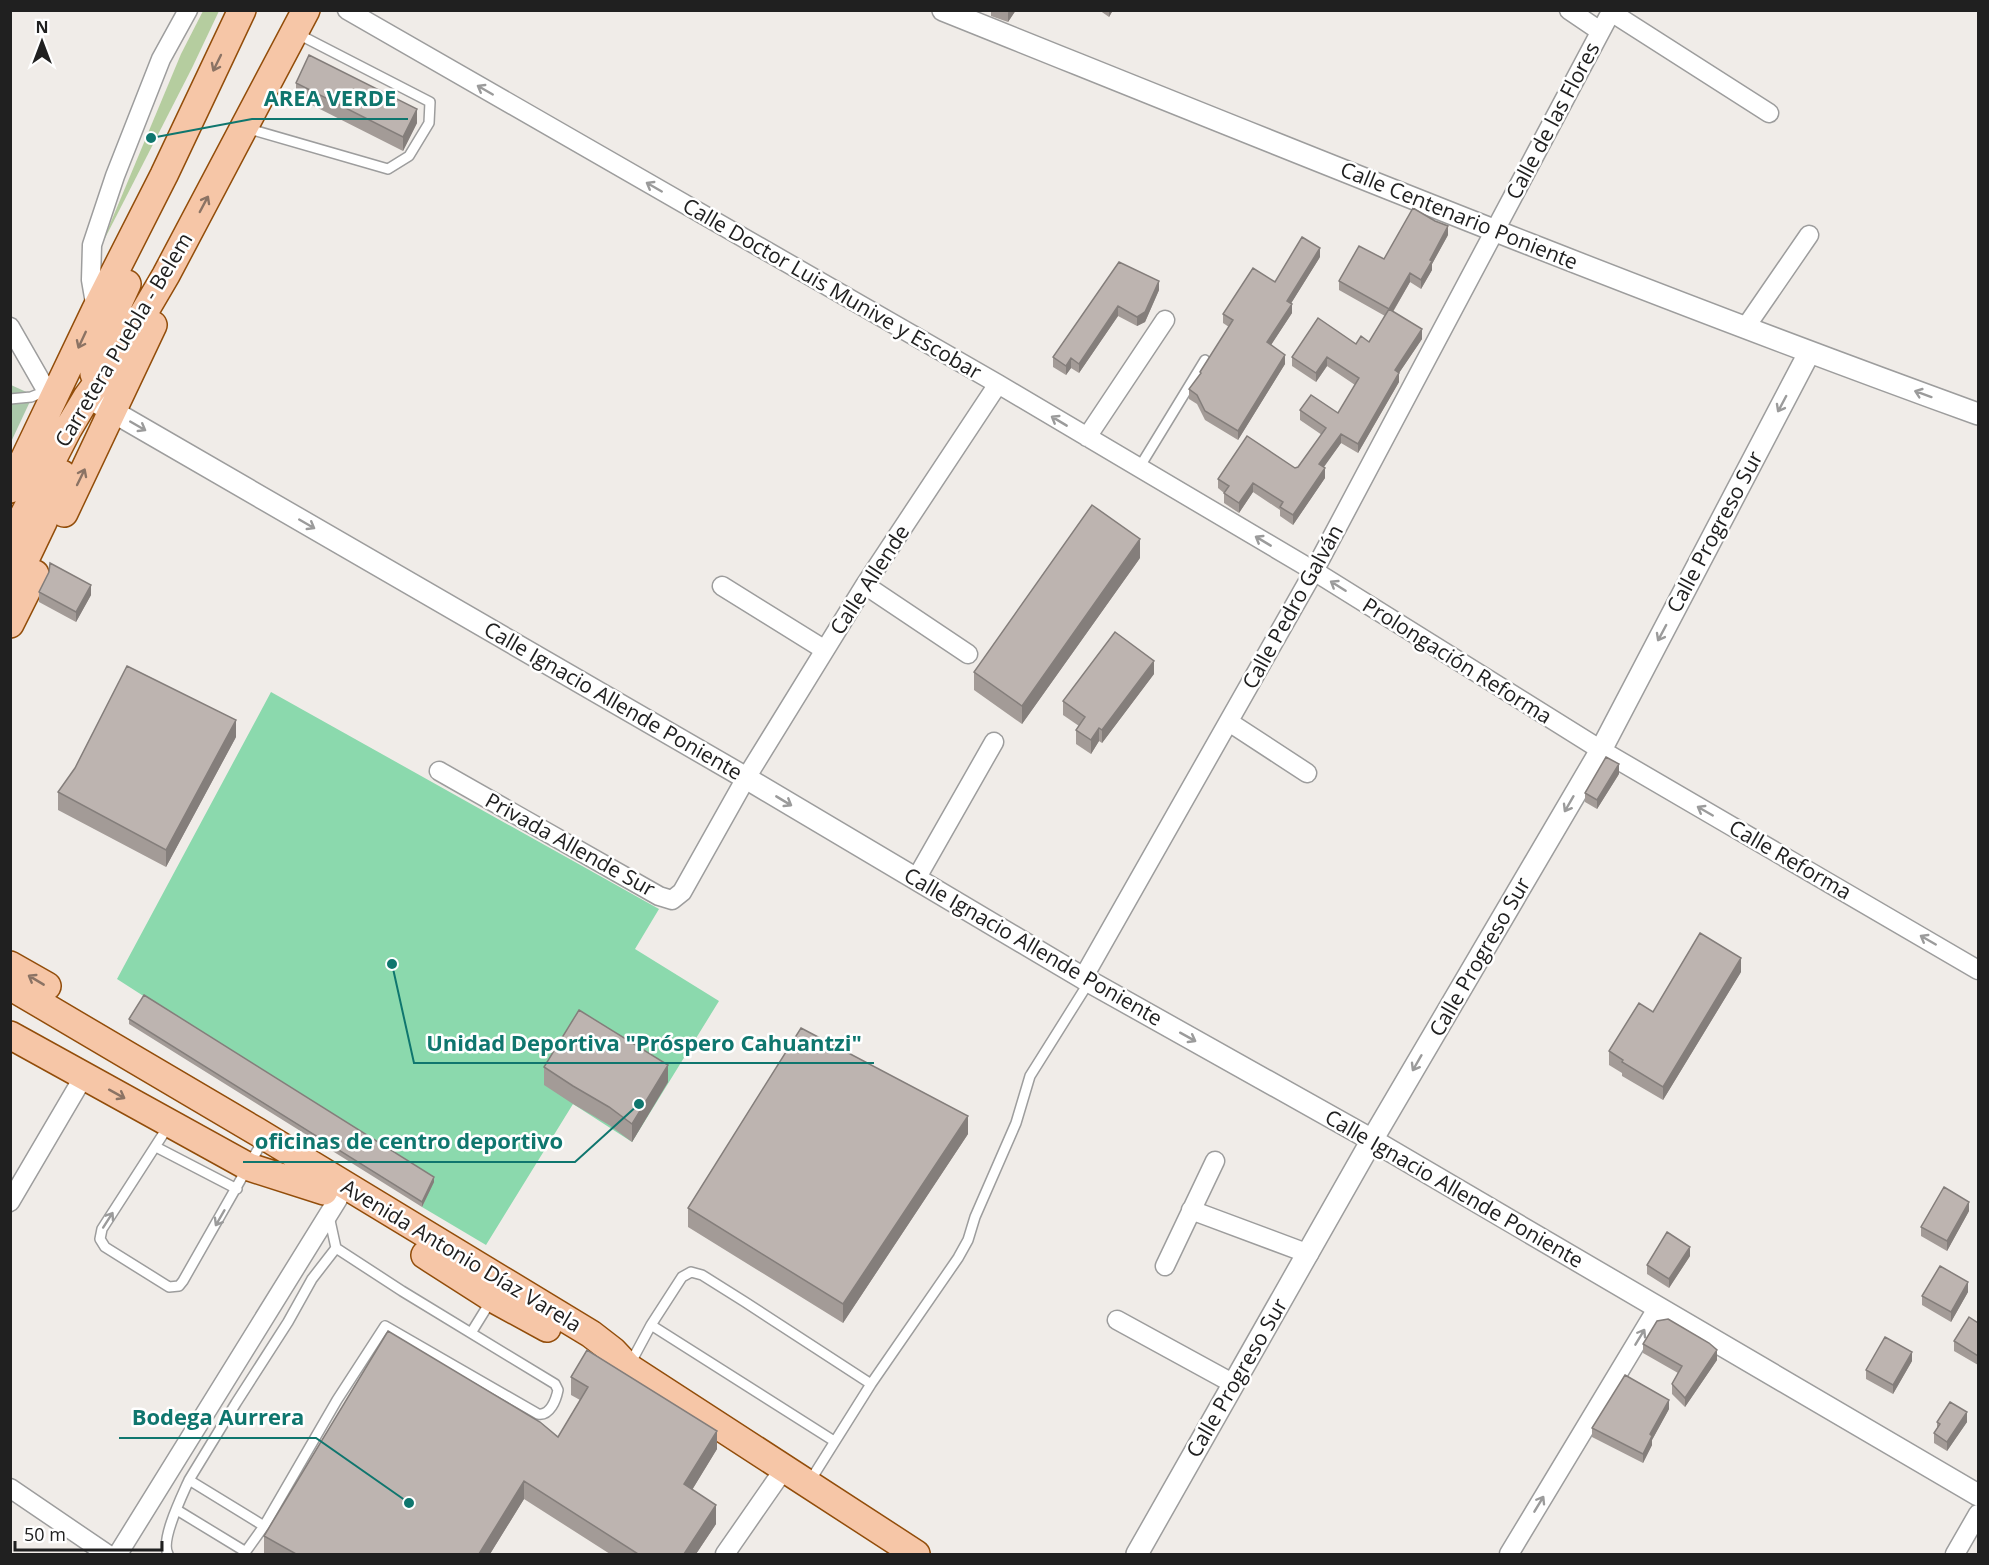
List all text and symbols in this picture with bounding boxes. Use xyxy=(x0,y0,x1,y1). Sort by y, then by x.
north arrow xyxy=(12,12,72,72)
text: N xyxy=(35,16,49,38)
street label: Calle de las Flores xyxy=(1499,37,1605,204)
one-way arrow xyxy=(210,54,222,72)
callout: AREA VERDE xyxy=(252,79,408,119)
text: AREA VERDE xyxy=(264,82,396,112)
one-way arrow xyxy=(477,83,494,95)
street label: Calle Centenario Poniente xyxy=(1336,155,1582,276)
one-way arrow xyxy=(646,181,663,193)
street label: Calle Doctor Luis Munive y Escobar xyxy=(678,191,987,386)
one-way arrow xyxy=(199,195,210,213)
street label: Carretera Puebla - Belem xyxy=(48,227,198,452)
one-way arrow xyxy=(75,330,87,348)
one-way arrow xyxy=(1915,387,1933,398)
one-way arrow xyxy=(1776,395,1787,413)
one-way arrow xyxy=(1051,414,1068,426)
one-way arrow xyxy=(129,420,146,432)
street label: Calle Progreso Sur xyxy=(1660,445,1769,617)
one-way arrow xyxy=(76,469,88,487)
one-way arrow xyxy=(298,518,315,530)
street label: Calle Allende xyxy=(823,519,915,640)
street label: Calle Pedro Galván xyxy=(1235,519,1349,694)
one-way arrow xyxy=(1255,535,1272,547)
one-way arrow xyxy=(1329,579,1346,592)
street label: Prolongación Reforma xyxy=(1358,590,1557,730)
street label: Calle Ignacio Allende Poniente xyxy=(479,614,748,786)
one-way arrow xyxy=(1656,624,1668,641)
street label: Privada Allende Sur xyxy=(480,786,661,903)
one-way arrow xyxy=(1563,795,1575,812)
one-way arrow xyxy=(775,796,792,808)
one-way arrow xyxy=(1697,804,1714,816)
street label: Calle Reforma xyxy=(1724,813,1857,905)
street label: Calle Ignacio Allende Poniente xyxy=(899,860,1168,1032)
street label: Calle Progreso Sur xyxy=(1422,871,1536,1041)
one-way arrow xyxy=(1920,934,1937,946)
one-way arrow xyxy=(28,974,45,986)
callout: Unidad Deportiva "Próspero Cahuantzi" xyxy=(414,1023,874,1063)
text: Unidad Deportiva "Próspero Cahuantzi" xyxy=(426,1027,862,1057)
one-way arrow xyxy=(1179,1032,1197,1043)
one-way arrow xyxy=(1411,1054,1423,1071)
one-way arrow xyxy=(108,1088,125,1100)
street label: Calle Ignacio Allende Poniente xyxy=(1320,1102,1589,1274)
callout: oficinas de centro deportivo xyxy=(243,1122,575,1162)
text: oficinas de centro deportivo xyxy=(255,1125,563,1155)
street label: Avenida Antonio Díaz Varela xyxy=(336,1172,587,1338)
one-way arrow xyxy=(214,1209,226,1226)
one-way arrow xyxy=(102,1213,114,1229)
street label: Calle Progreso Sur xyxy=(1179,1292,1293,1462)
one-way arrow xyxy=(1634,1329,1646,1346)
callout: Bodega Aurrera xyxy=(119,1398,316,1438)
text: Bodega Aurrera xyxy=(132,1401,304,1431)
one-way arrow xyxy=(1534,1496,1546,1513)
scale bar xyxy=(15,1514,162,1552)
text: 50 m xyxy=(24,1522,66,1546)

